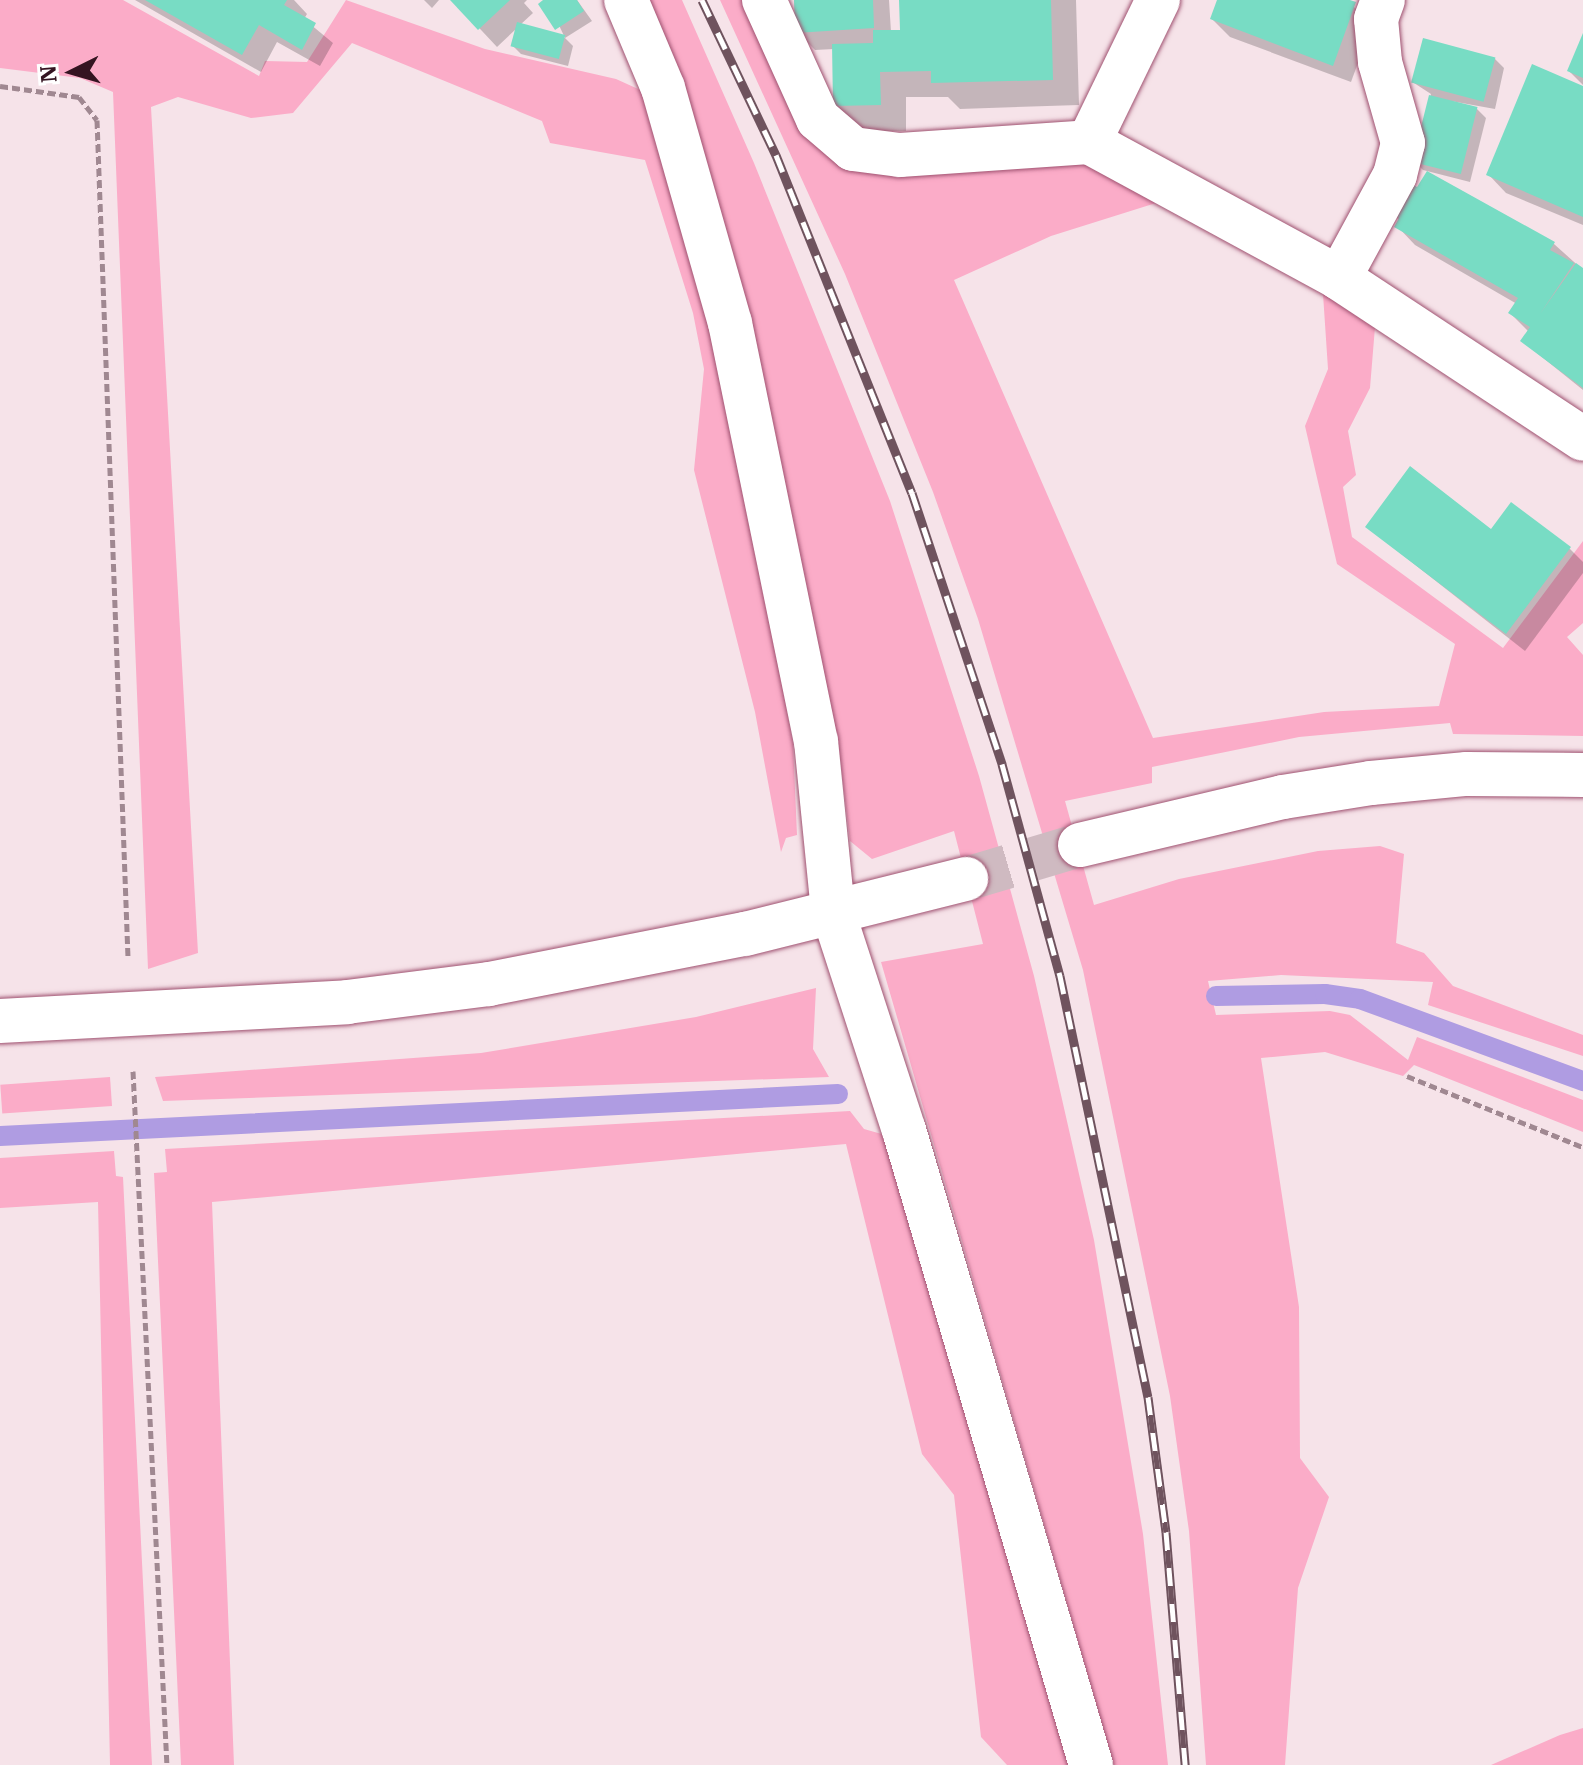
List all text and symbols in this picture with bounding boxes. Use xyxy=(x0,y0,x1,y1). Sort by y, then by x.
north arrow xyxy=(32,32,112,112)
text: N xyxy=(32,64,63,84)

